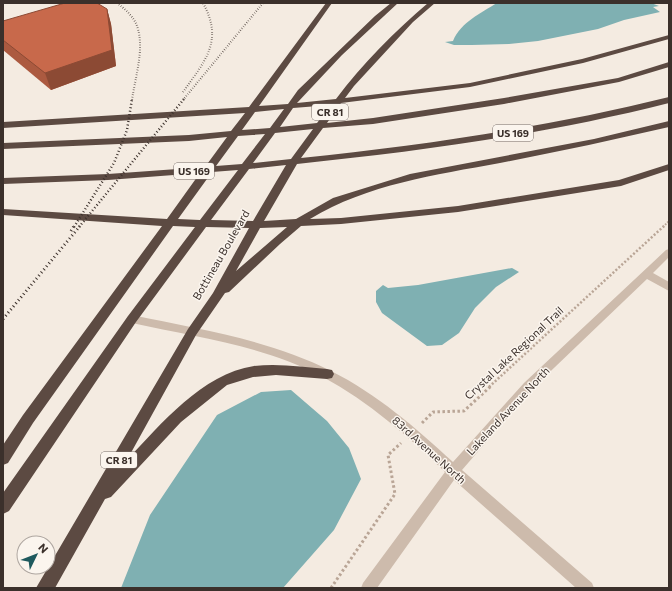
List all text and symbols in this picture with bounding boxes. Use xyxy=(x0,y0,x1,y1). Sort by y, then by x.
road number: CR 81 xyxy=(312,104,348,120)
road number: US 169 xyxy=(493,125,533,141)
road number: US 169 xyxy=(174,163,214,179)
street label: Bottineau Boulevard xyxy=(190,207,252,302)
street label: Crystal Lake Regional Trail xyxy=(462,303,566,402)
street label: Lakeland Avenue North xyxy=(463,364,552,457)
street label: 83rd Avenue North xyxy=(390,413,469,486)
road number: CR 81 xyxy=(101,452,137,468)
north arrow xyxy=(16,535,56,575)
text: N xyxy=(36,540,51,555)

